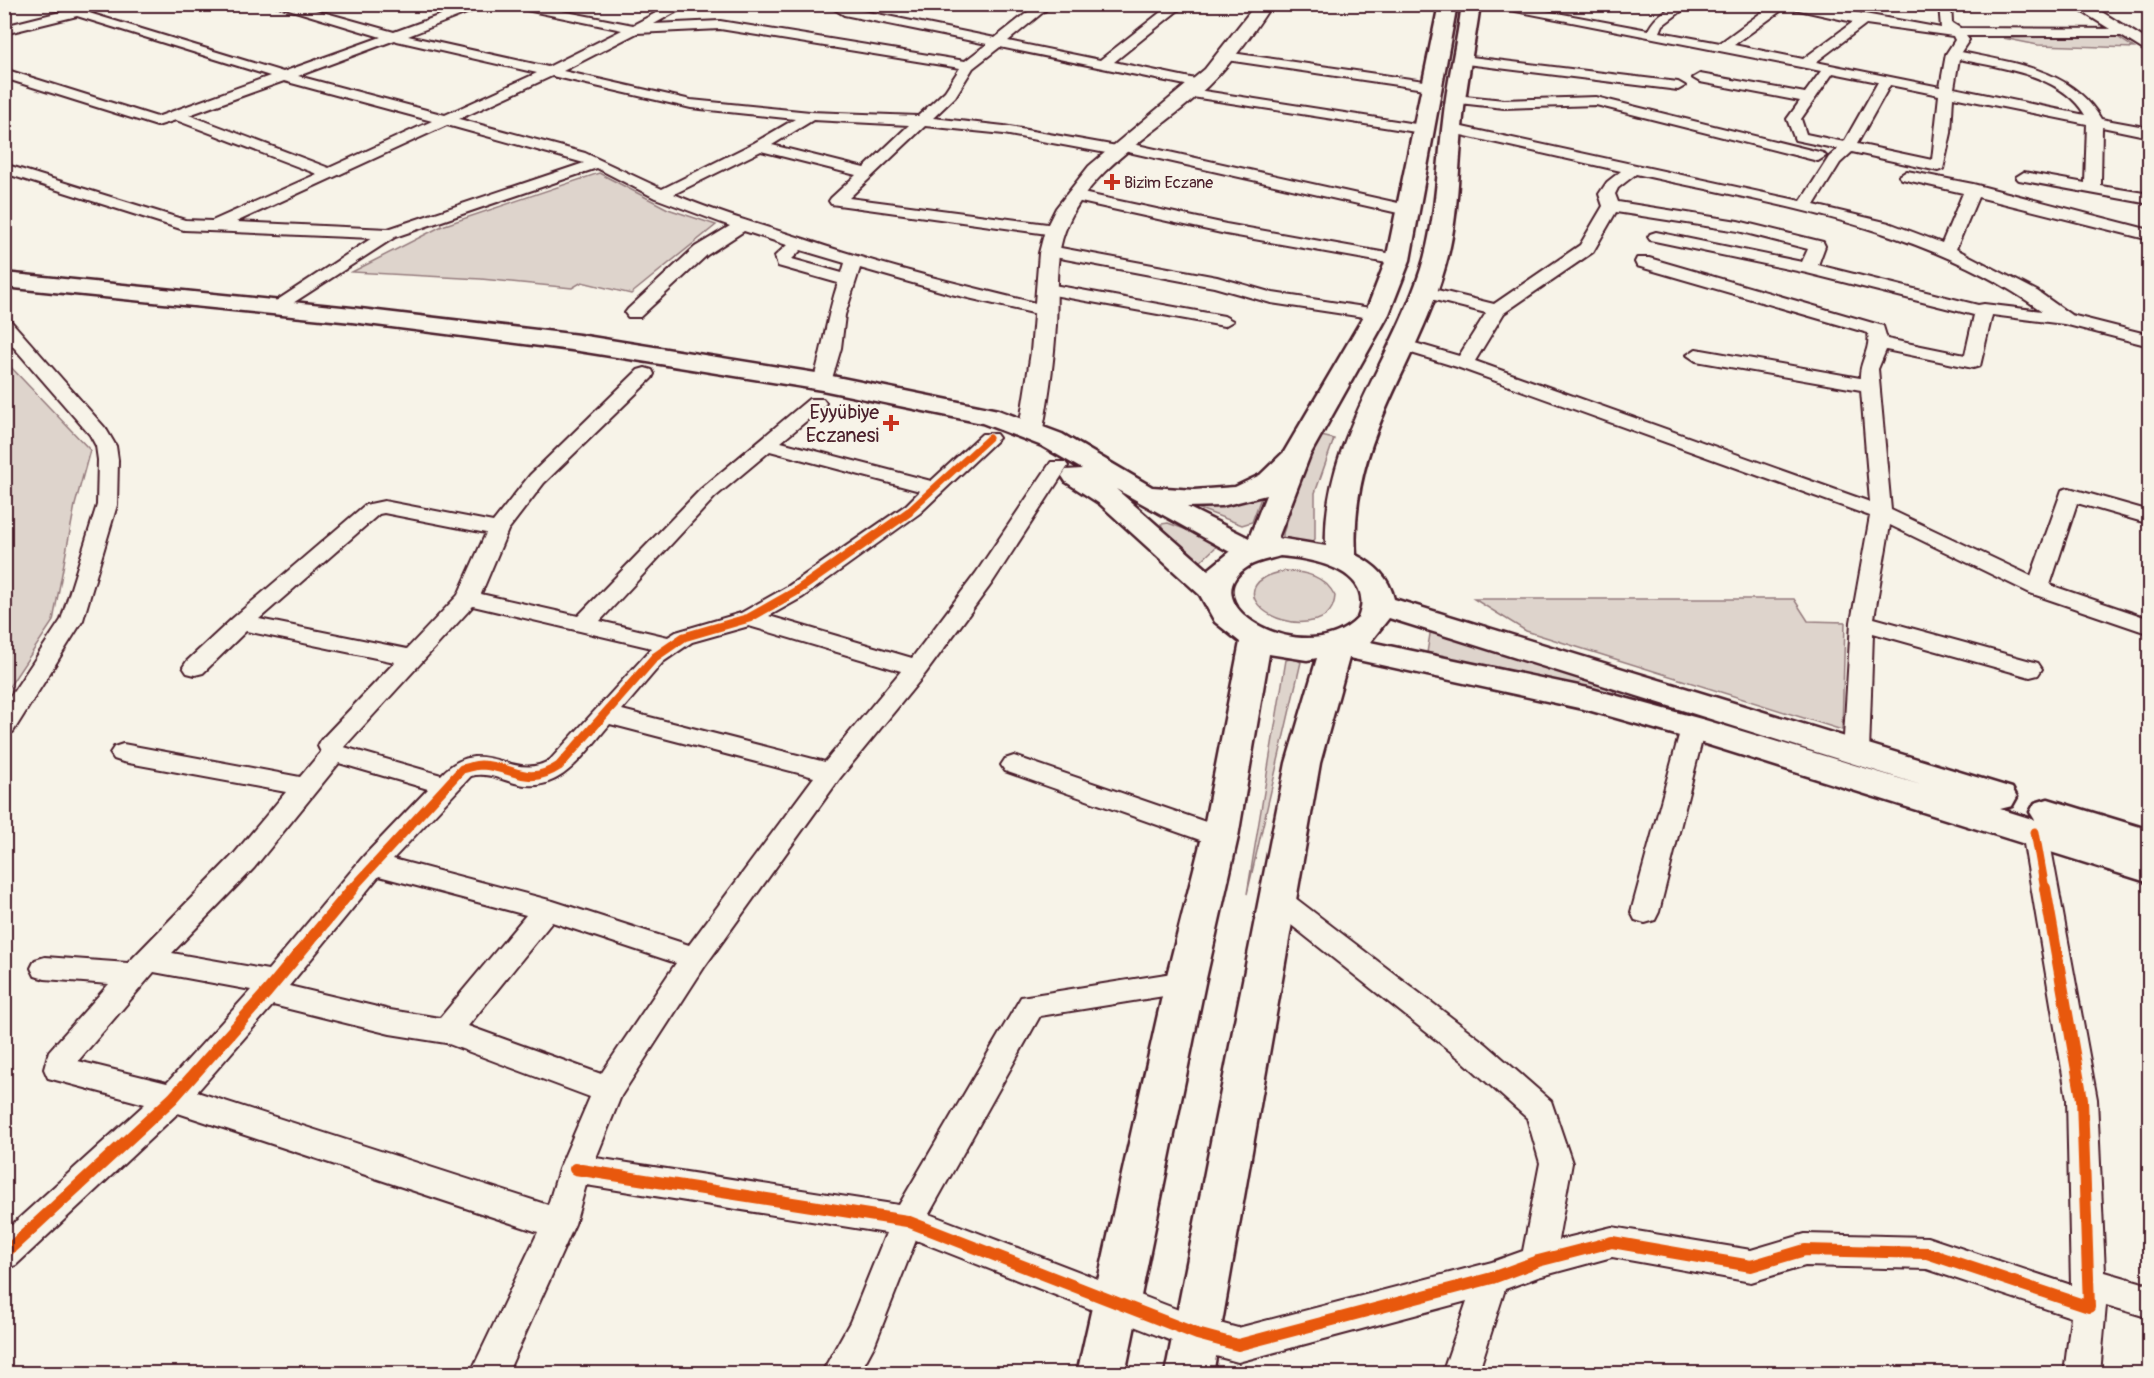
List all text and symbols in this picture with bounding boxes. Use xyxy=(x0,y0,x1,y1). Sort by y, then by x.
place label: Bizim Eczane xyxy=(1124,173,1213,193)
marker: Bizim Eczane xyxy=(1105,175,1119,189)
place label: Eyyübiye Eczanesi xyxy=(806,400,879,448)
marker: Eyyübiye Eczanesi xyxy=(884,416,898,430)

